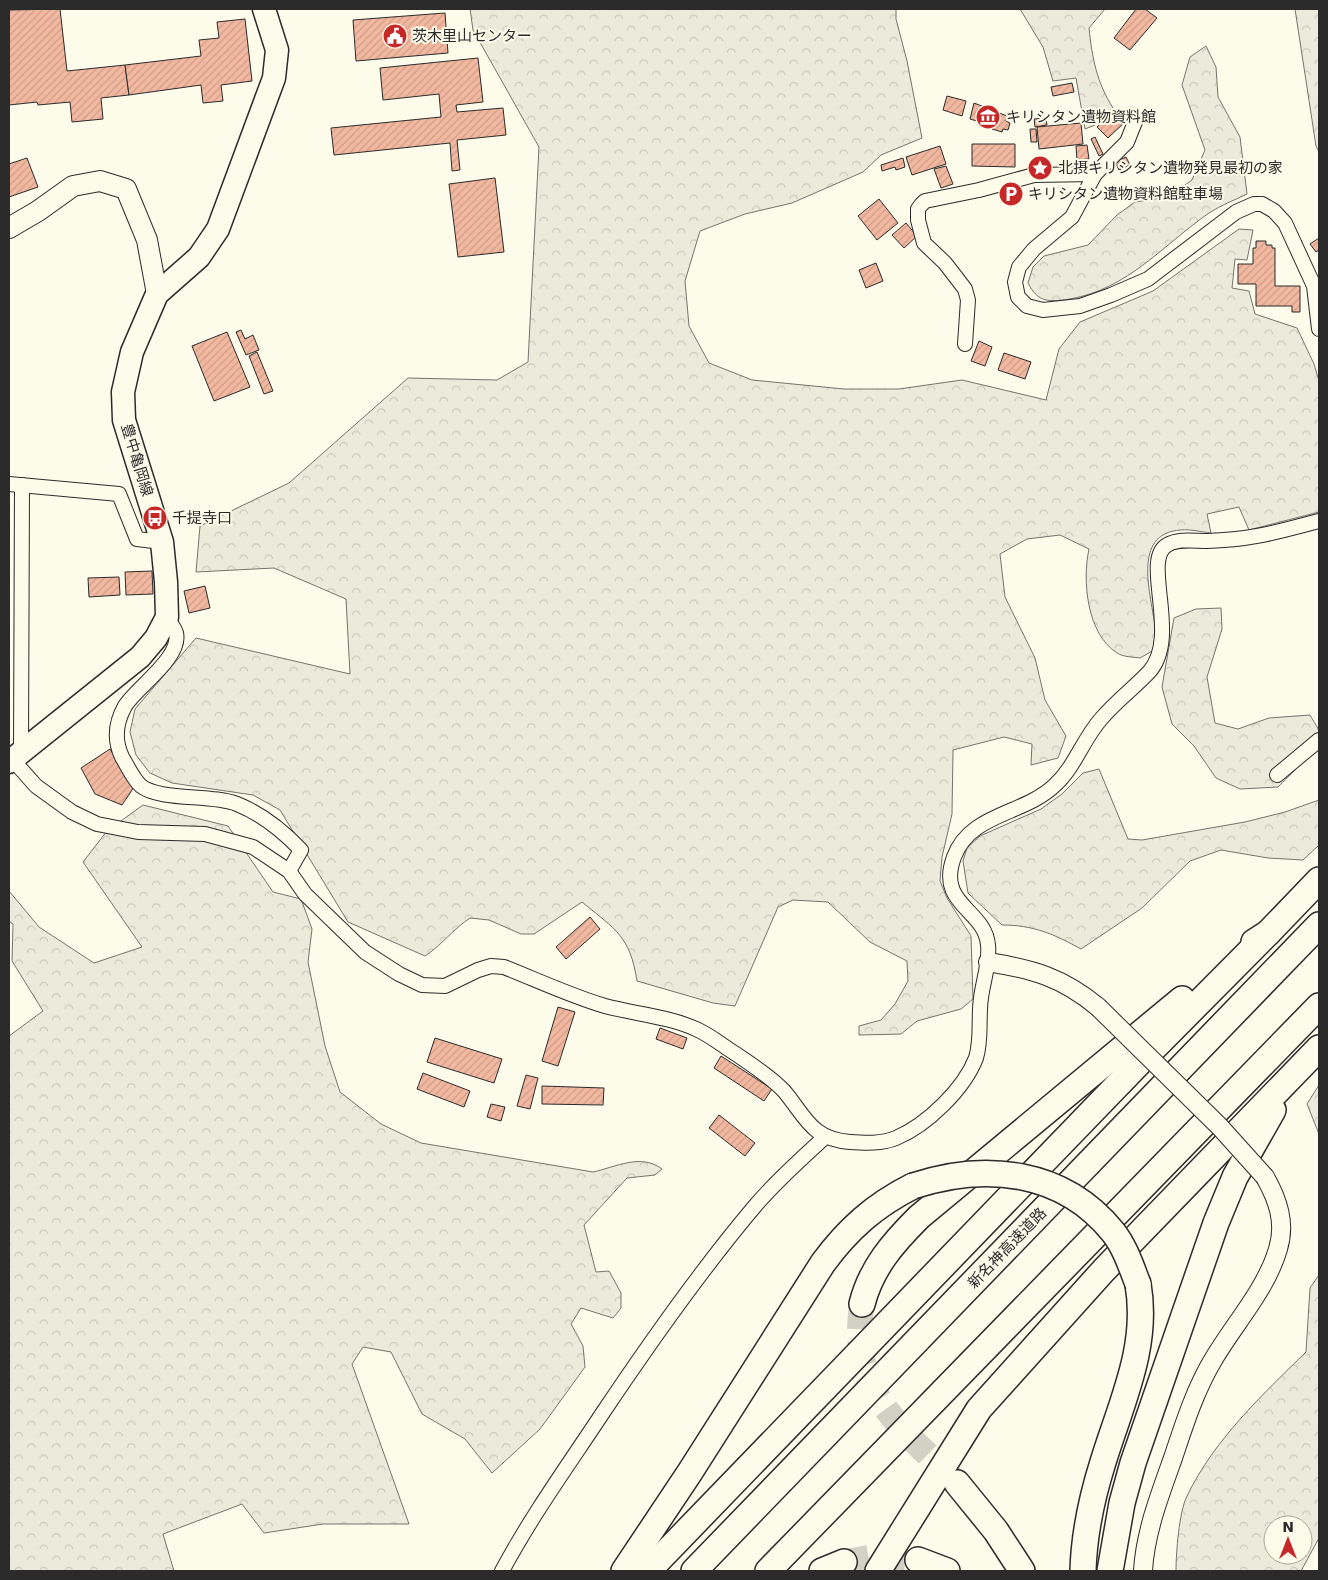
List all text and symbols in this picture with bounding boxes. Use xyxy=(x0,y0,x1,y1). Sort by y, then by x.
public building icon: 茨木里山センター xyxy=(382,23,408,49)
place label: 茨木里山センター xyxy=(412,27,532,45)
museum icon: キリシタン遺物資料館 xyxy=(975,104,1001,130)
place label: キリシタン遺物資料館 xyxy=(1006,108,1156,126)
place icon: 北摂キリシタン遺物発見最初の家 xyxy=(1027,155,1053,181)
place label: 北摂キリシタン遺物発見最初の家 xyxy=(1058,159,1283,177)
parking icon: キリシタン遺物資料館駐車場 xyxy=(998,181,1024,207)
place label: キリシタン遺物資料館駐車場 xyxy=(1028,185,1223,203)
street label: 豊中亀岡線 xyxy=(117,421,157,499)
bus stop icon: 千提寺口 xyxy=(142,505,168,531)
place label: 千提寺口 xyxy=(172,509,232,527)
street label: 新名神高速道路 xyxy=(964,1204,1050,1292)
north arrow xyxy=(1263,1515,1313,1565)
text: N xyxy=(1282,1519,1294,1535)

